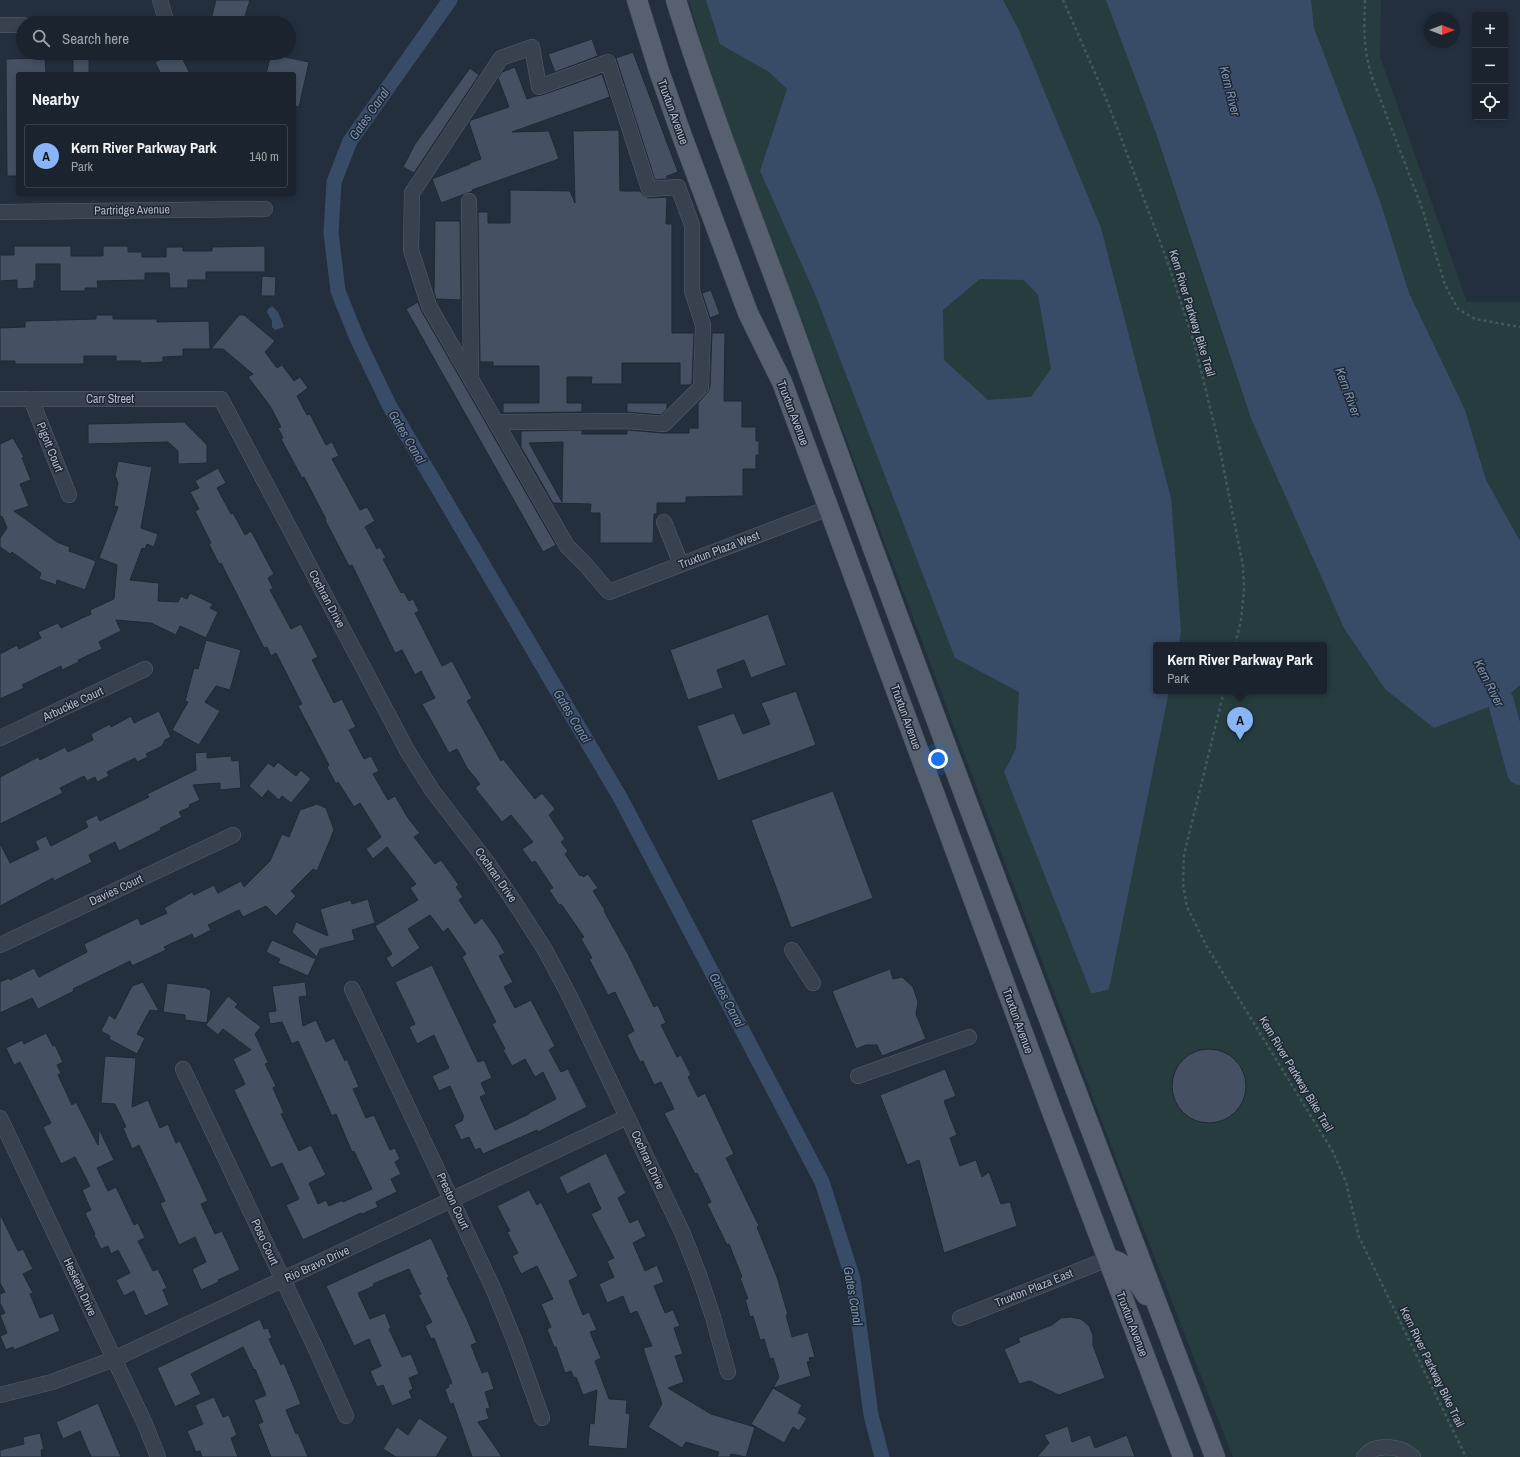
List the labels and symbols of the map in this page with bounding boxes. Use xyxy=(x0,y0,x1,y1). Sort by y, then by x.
north arrow xyxy=(1424,12,1460,48)
water label: Kern River xyxy=(1216,64,1245,118)
street label: Truxtun Avenue xyxy=(654,77,692,147)
water label: Gates Canal xyxy=(345,84,393,143)
street label: Partridge Avenue xyxy=(94,201,170,219)
street label: Kern River Parkway Bike Trail xyxy=(1165,248,1219,378)
water label: Kern River xyxy=(1331,365,1365,419)
street label: Truxtun Avenue xyxy=(773,378,813,448)
street label: Carr Street xyxy=(86,391,134,407)
water label: Gates Canal xyxy=(384,407,430,467)
street label: Pigott Court xyxy=(33,420,67,475)
street label: Truxtun Plaza West xyxy=(676,527,762,573)
street label: Cochran Drive xyxy=(305,567,349,631)
water label: Kern River xyxy=(1470,656,1508,710)
street label: Truxtun Avenue xyxy=(887,682,925,752)
street label: Arbuckle Court xyxy=(39,683,106,725)
water label: Gates Canal xyxy=(549,686,595,746)
pin: A xyxy=(1227,707,1253,740)
your location xyxy=(928,749,948,769)
street label: Cochran Drive xyxy=(471,844,521,906)
street label: Davies Court xyxy=(87,871,146,909)
water label: Gates Canal xyxy=(706,970,749,1031)
street label: Truxtun Avenue xyxy=(999,986,1037,1056)
street label: Kern River Parkway Bike Trail xyxy=(1255,1013,1337,1135)
street label: Cochran Drive xyxy=(627,1128,669,1192)
street label: Preston Court xyxy=(433,1170,473,1232)
street label: Poso Court xyxy=(247,1216,283,1268)
street label: Rio Bravo Drive xyxy=(282,1242,352,1286)
street label: Hesketh Drive xyxy=(60,1255,100,1319)
water label: Gates Canal xyxy=(839,1265,867,1327)
street label: Truxton Plaza East xyxy=(993,1265,1076,1311)
street label: Truxtun Avenue xyxy=(1112,1289,1152,1359)
street label: Kern River Parkway Bike Trail xyxy=(1396,1304,1468,1430)

